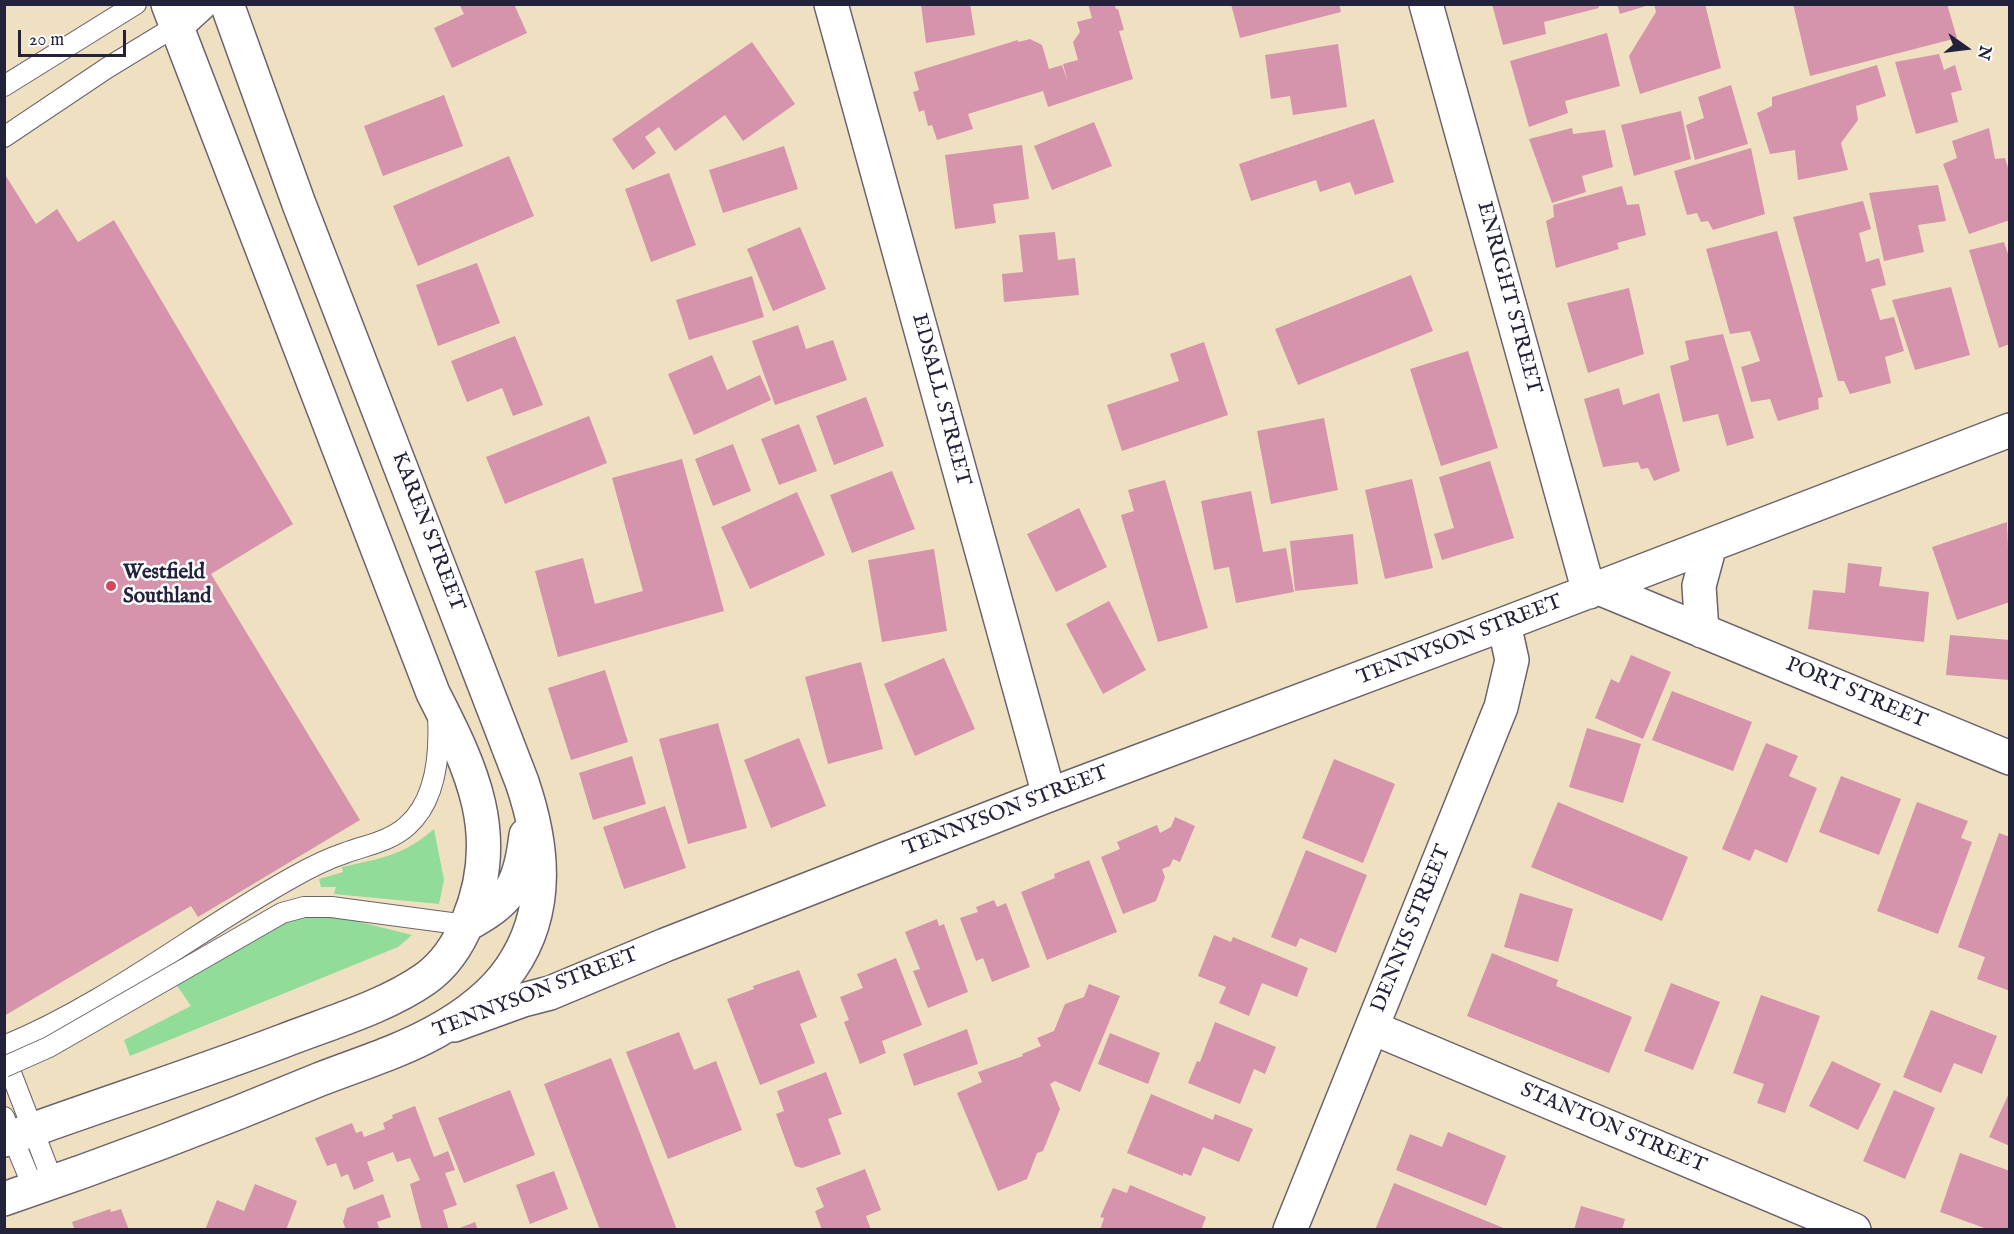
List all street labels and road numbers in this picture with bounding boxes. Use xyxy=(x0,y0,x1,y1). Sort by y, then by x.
street label: ENRIGHT STREET xyxy=(1470,199,1546,397)
street label: EDSALL STREET xyxy=(905,311,975,489)
street label: KAREN STREET xyxy=(385,449,469,615)
street label: TENNYSON STREET xyxy=(1354,590,1566,692)
street label: PORT STREET xyxy=(1782,653,1930,735)
street label: TENNYSON STREET xyxy=(900,761,1112,863)
street label: DENNIS STREET xyxy=(1367,842,1457,1016)
street label: TENNYSON STREET xyxy=(430,943,642,1045)
street label: STANTON STREET xyxy=(1516,1078,1710,1180)

